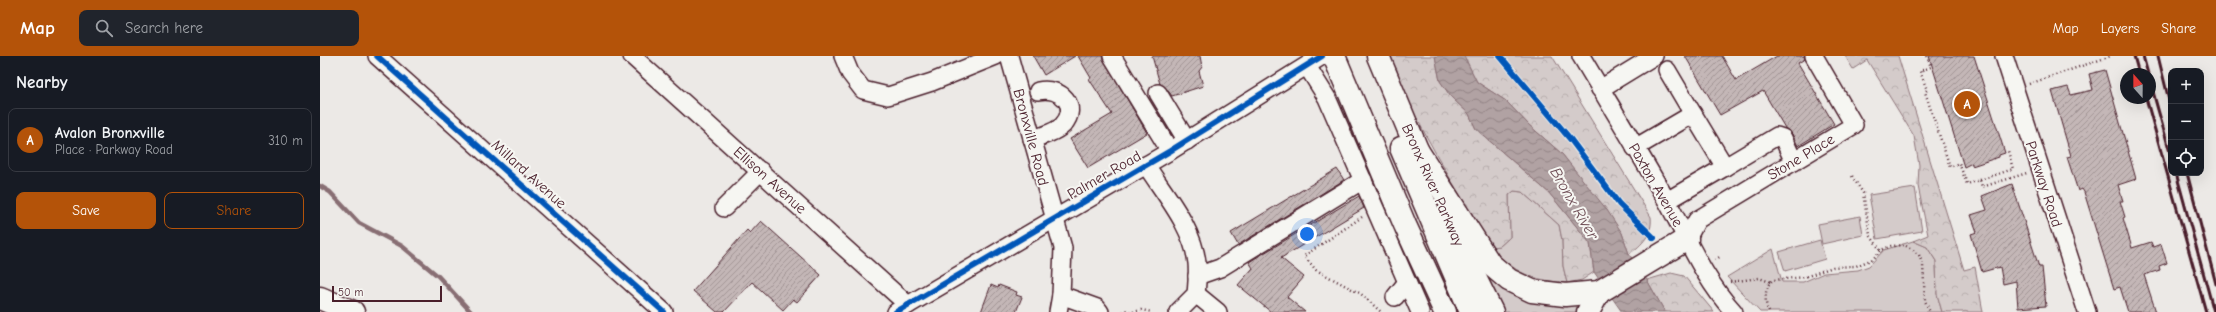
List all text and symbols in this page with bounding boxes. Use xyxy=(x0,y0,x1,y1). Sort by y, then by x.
search box xyxy=(79,10,359,46)
text: Map xyxy=(20,17,55,39)
icon: search xyxy=(93,17,115,39)
text: Search here xyxy=(125,19,203,37)
text: Map xyxy=(2052,20,2079,37)
text: Layers xyxy=(2101,20,2139,37)
text: Share xyxy=(2161,20,2196,37)
north arrow xyxy=(2120,68,2156,104)
map controls xyxy=(2168,68,2204,176)
button: + xyxy=(2168,68,2204,104)
text: Nearby xyxy=(16,73,67,92)
street label: Bronxville Road xyxy=(1009,87,1053,187)
pin: A xyxy=(1954,89,1980,119)
button: − xyxy=(2168,104,2204,140)
street label: Bronx River Parkway xyxy=(1398,121,1468,249)
text: Avalon Bronxville xyxy=(55,124,165,142)
street label: Stone Place xyxy=(1764,130,1838,184)
text: A xyxy=(26,133,34,148)
text: 310 m xyxy=(268,133,303,148)
street label: Millard Avenue xyxy=(488,136,570,213)
street label: Parkway Road xyxy=(2022,139,2066,229)
street label: Paxton Avenue xyxy=(1625,140,1687,230)
button: locate xyxy=(2168,140,2204,176)
text: Place · Parkway Road xyxy=(55,142,173,157)
street label: Ellison Avenue xyxy=(730,142,811,218)
street label: Palmer Road xyxy=(1064,147,1144,203)
water label: Bronx River xyxy=(1546,164,1602,243)
button: Save xyxy=(16,192,156,229)
button: Share xyxy=(164,192,304,229)
your location xyxy=(1297,224,1317,244)
scale bar xyxy=(332,284,442,303)
text: 50 m xyxy=(338,286,363,299)

